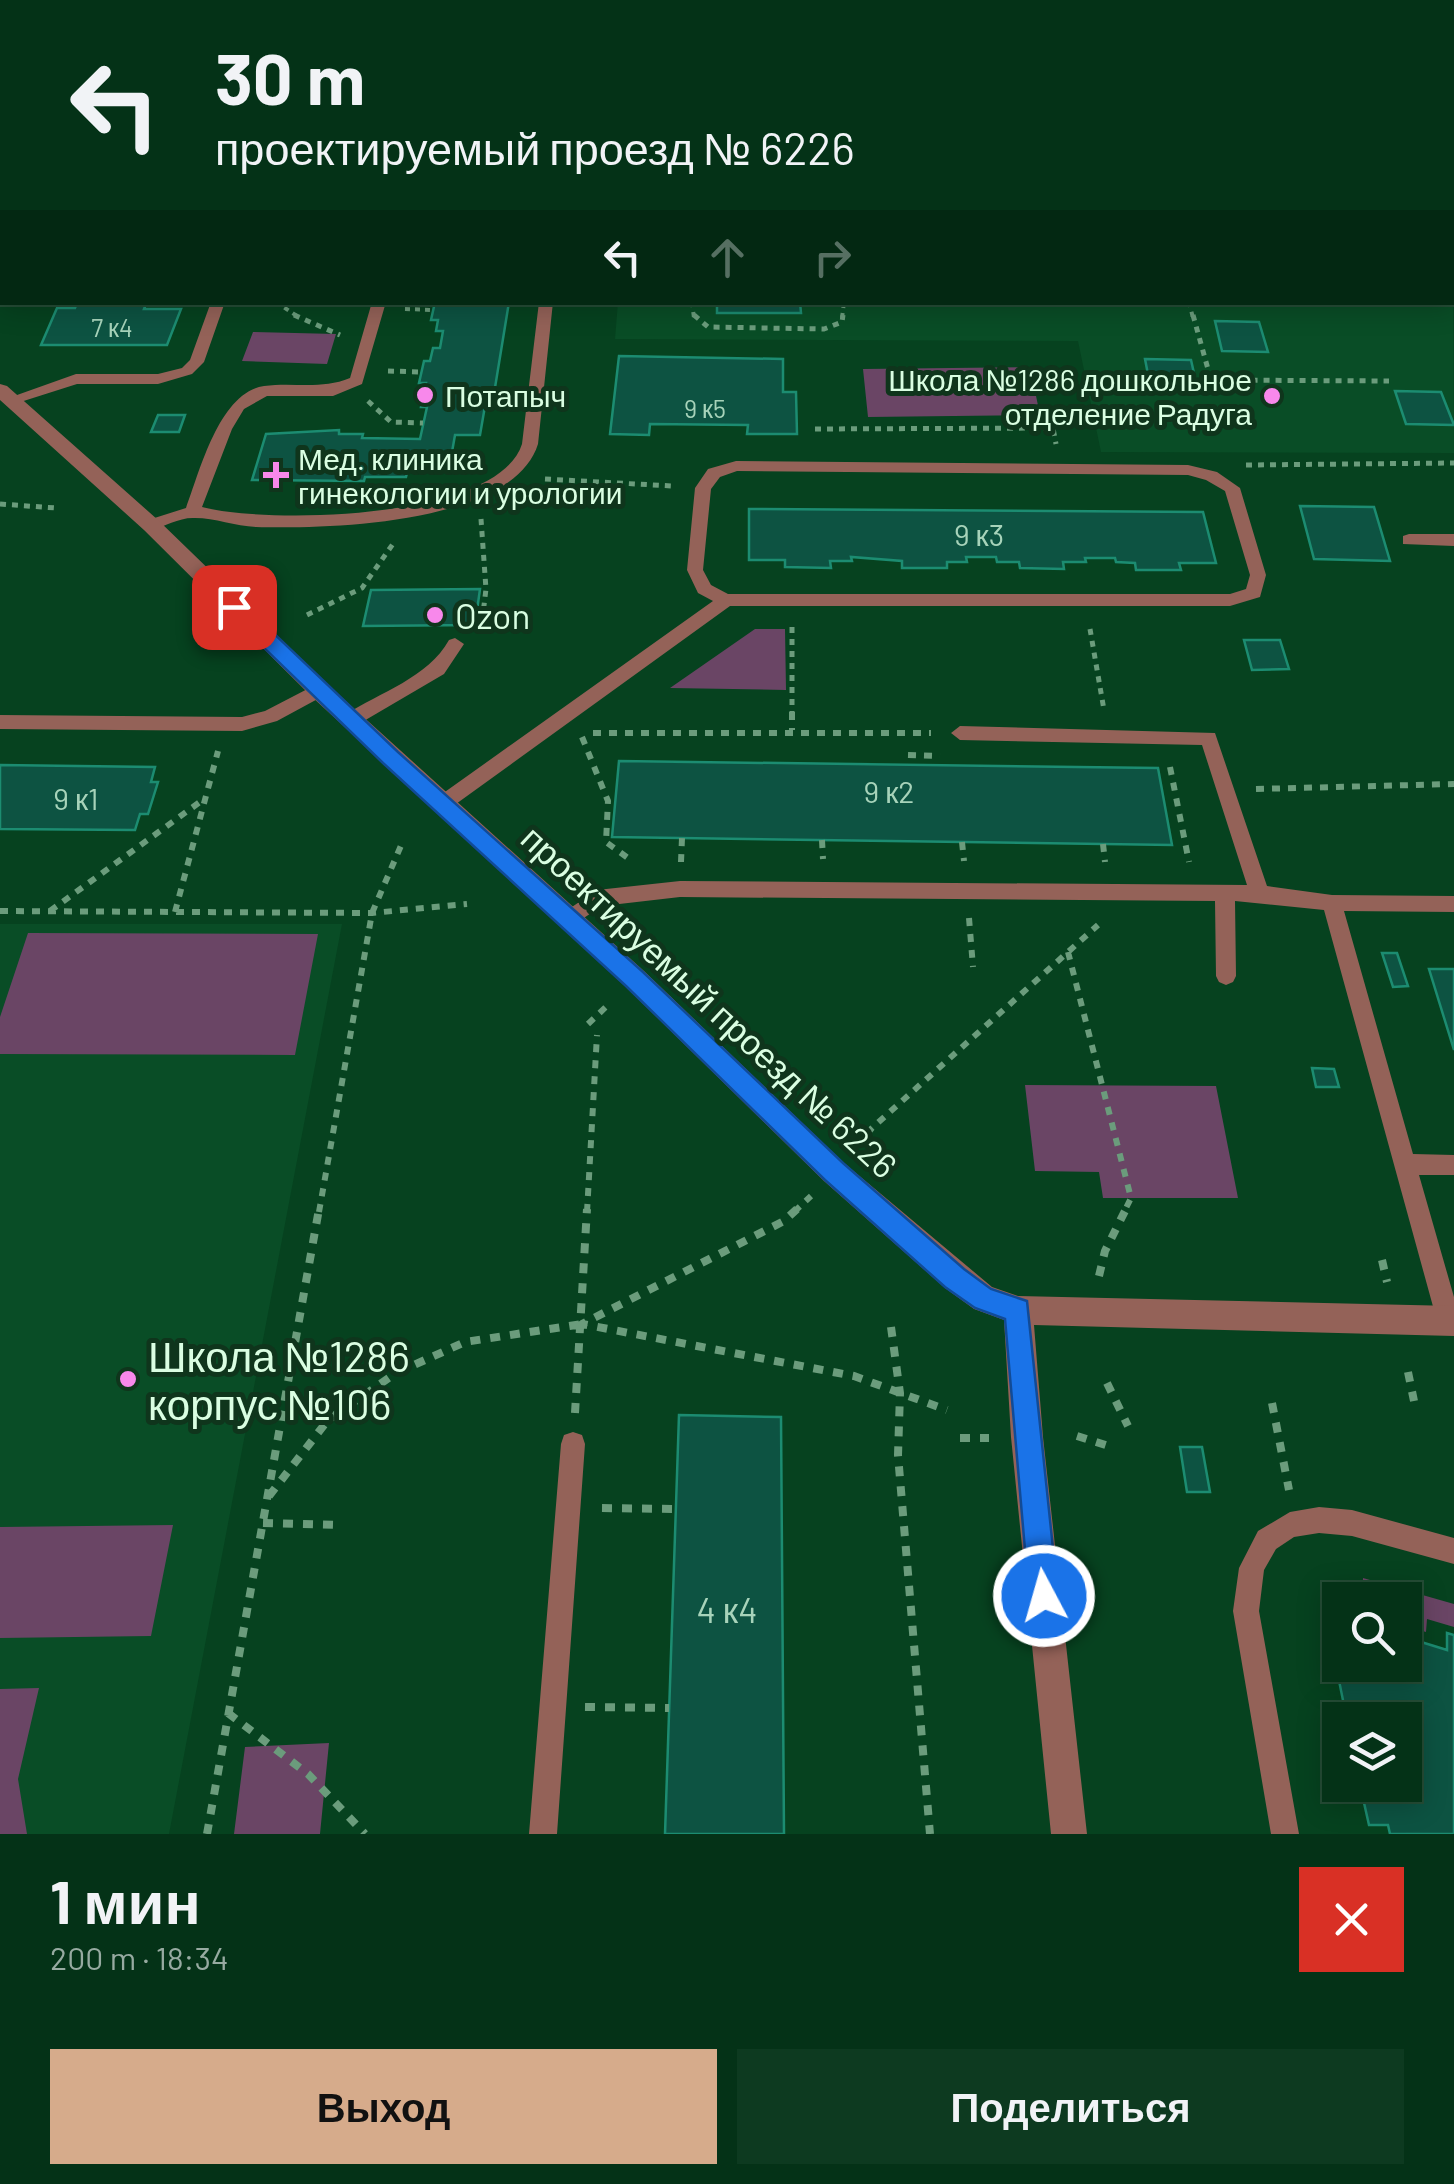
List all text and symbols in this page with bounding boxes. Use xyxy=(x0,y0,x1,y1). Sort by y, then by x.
text: 30 m xyxy=(215,35,365,119)
icon: left xyxy=(50,40,180,170)
text: проектируемый проезд № 6226 xyxy=(215,120,855,174)
icon: left xyxy=(595,230,650,285)
icon: ahead xyxy=(700,230,755,285)
icon: right xyxy=(805,230,860,285)
house number: 7 к4 xyxy=(91,312,133,342)
place label: Школа №1286 дошкольное отделение Радуга xyxy=(888,361,1252,431)
place label: Потапыч xyxy=(445,377,566,413)
marker: Потапыч xyxy=(414,384,436,406)
marker: Школа №1286 дошкольное отделение Радуга xyxy=(1261,385,1283,407)
house number: 9 к5 xyxy=(684,393,726,423)
place label: Мед. клиника гинекологии и урологии xyxy=(298,440,623,510)
marker: Мед. клиника гинекологии и урологии xyxy=(263,462,289,488)
house number: 9 к3 xyxy=(954,516,1004,552)
pin xyxy=(192,565,277,650)
icon: arrive xyxy=(207,580,262,635)
place label: Ozon xyxy=(455,594,530,636)
marker: Ozon xyxy=(424,604,446,626)
house number: 9 к2 xyxy=(864,773,914,809)
house number: 9 к1 xyxy=(53,780,99,816)
street label: проектируемый проезд № 6226 xyxy=(514,816,906,1186)
place label: Школа №1286 корпус №106 xyxy=(148,1330,410,1429)
marker: Школа №1286 корпус №106 xyxy=(117,1368,139,1390)
position arrow xyxy=(992,1544,1096,1648)
map controls xyxy=(1322,1582,1422,1802)
button: search xyxy=(1322,1582,1422,1682)
house number: 4 к4 xyxy=(697,1588,757,1630)
button: layers xyxy=(1322,1702,1422,1802)
text: 1 мин xyxy=(50,1864,201,1936)
button: close xyxy=(1299,1867,1404,1972)
text: 200 m · 18:34 xyxy=(50,1938,229,1976)
button: Выход xyxy=(50,2049,717,2164)
button: Поделиться xyxy=(737,2049,1404,2164)

